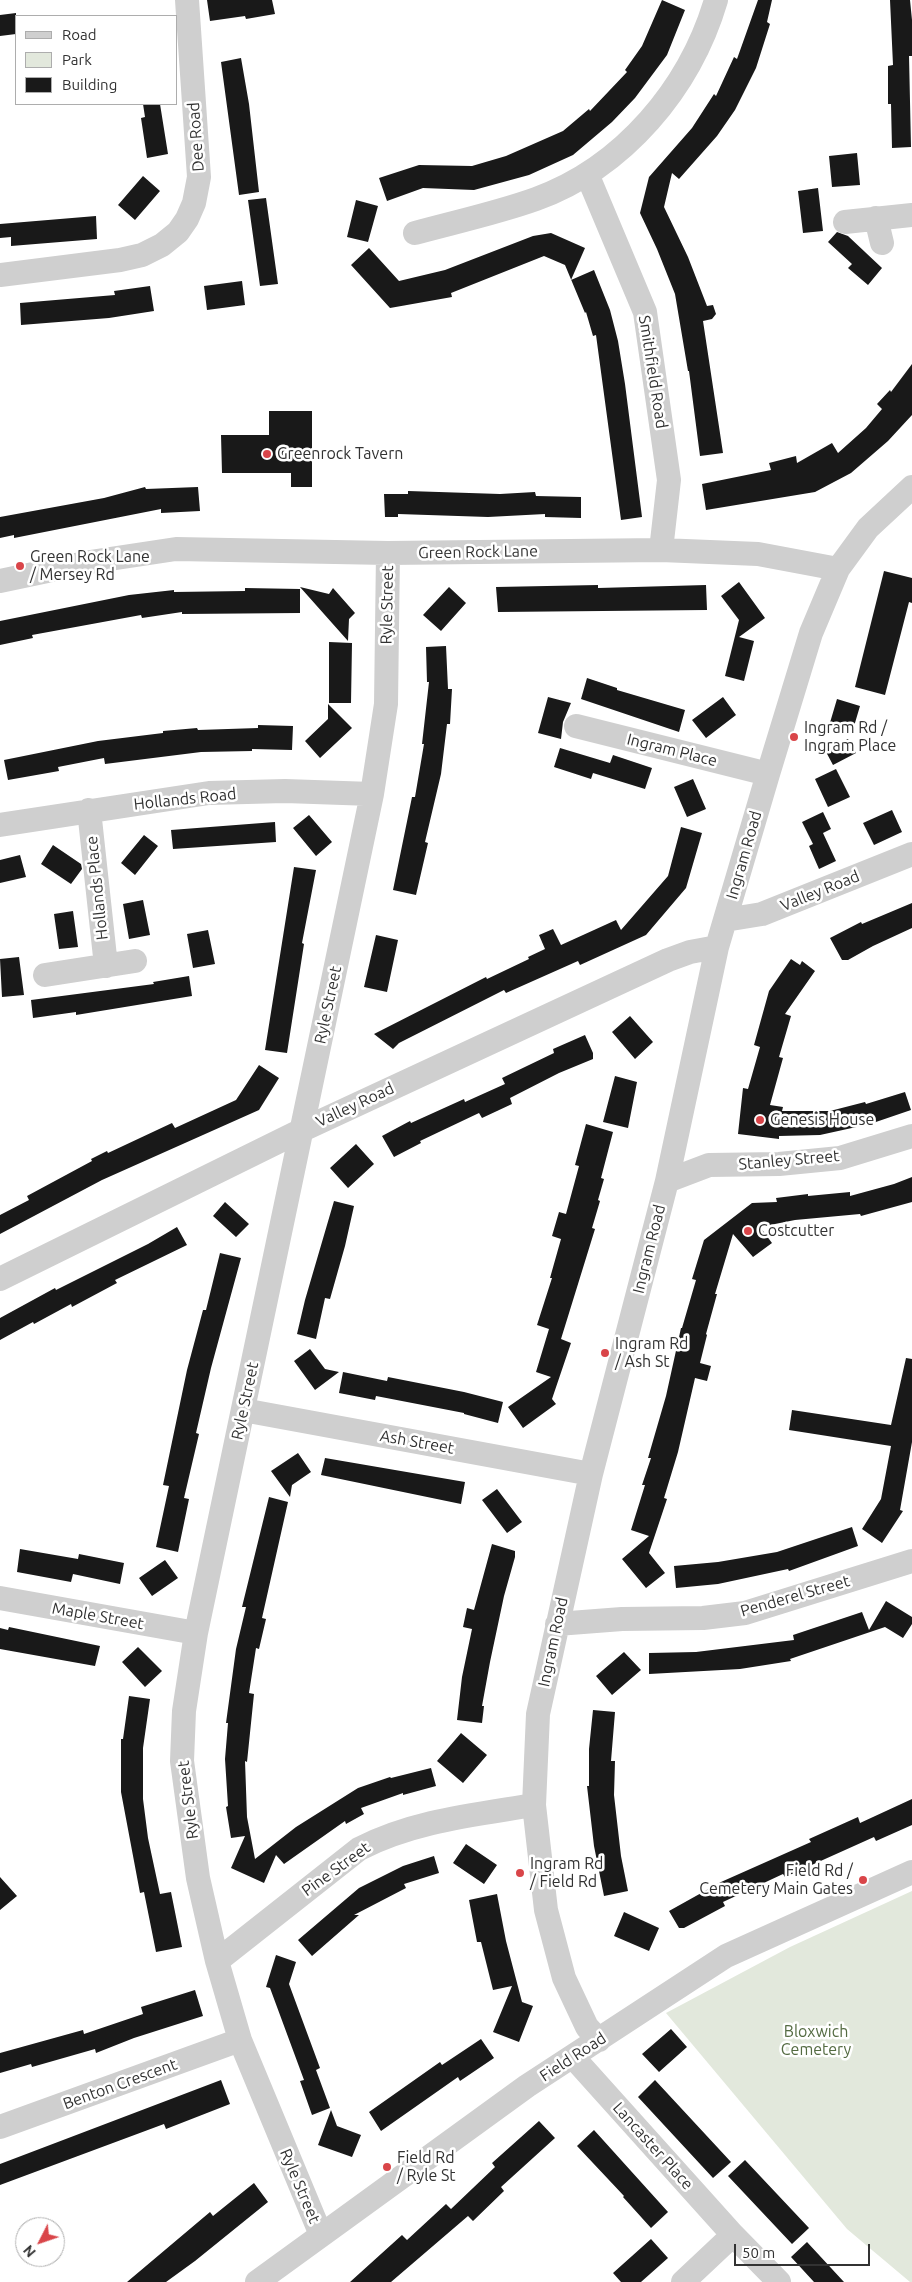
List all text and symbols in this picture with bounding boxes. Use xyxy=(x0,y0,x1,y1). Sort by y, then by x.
legend xyxy=(15,15,178,105)
text: Road xyxy=(62,26,97,43)
text: Park xyxy=(62,51,92,68)
text: Building xyxy=(62,76,117,93)
street label: Dee Road xyxy=(184,102,208,172)
street label: Smithfield Road xyxy=(635,314,671,430)
place label: Greenrock Tavern xyxy=(277,444,403,464)
marker: Greenrock Tavern xyxy=(261,448,273,460)
street label: Green Rock Lane xyxy=(418,541,538,563)
place label: Green Rock Lane / Mersey Rd xyxy=(30,547,150,585)
marker: Green Rock Lane / Mersey Rd xyxy=(14,560,26,572)
street label: Ryle Street xyxy=(377,565,397,645)
place label: Ingram Rd / Ingram Place xyxy=(804,718,896,756)
street label: Ingram Place xyxy=(625,730,719,770)
marker: Ingram Rd / Ingram Place xyxy=(788,731,800,743)
street label: Hollands Road xyxy=(133,784,237,814)
street label: Ingram Road xyxy=(722,809,766,901)
street label: Hollands Place xyxy=(82,835,112,941)
street label: Valley Road xyxy=(778,866,862,916)
street label: Ryle Street xyxy=(310,964,346,1046)
street label: Valley Road xyxy=(313,1079,397,1131)
place label: Genesis House xyxy=(770,1110,874,1130)
marker: Genesis House xyxy=(754,1114,766,1126)
street label: Stanley Street xyxy=(738,1146,840,1174)
street label: Ingram Road xyxy=(629,1203,669,1295)
place label: Costcutter xyxy=(758,1221,834,1241)
marker: Costcutter xyxy=(742,1225,754,1237)
place label: Ingram Rd / Ash St xyxy=(615,1334,688,1372)
marker: Ingram Rd / Ash St xyxy=(599,1347,611,1359)
street label: Ryle Street xyxy=(227,1360,263,1442)
street label: Ash Street xyxy=(378,1426,456,1458)
street label: Penderel Street xyxy=(738,1571,852,1621)
street label: Ingram Road xyxy=(534,1595,572,1689)
street label: Maple Street xyxy=(51,1598,145,1634)
street label: Ryle Street xyxy=(174,1760,202,1840)
street label: Pine Street xyxy=(298,1838,374,1900)
place label: Ingram Rd / Field Rd xyxy=(530,1854,603,1892)
place label: Field Rd / Cemetery Main Gates xyxy=(699,1861,853,1899)
marker: Ingram Rd / Field Rd xyxy=(514,1867,526,1879)
marker: Field Rd / Cemetery Main Gates xyxy=(857,1874,869,1886)
park label: Bloxwich Cemetery xyxy=(781,2022,851,2060)
street label: Field Road xyxy=(536,2028,610,2086)
street label: Benton Crescent xyxy=(60,2054,180,2114)
street label: Lancaster Place xyxy=(609,2098,697,2194)
street label: Ryle Street xyxy=(276,2146,324,2226)
place label: Field Rd / Ryle St xyxy=(397,2148,456,2186)
marker: Field Rd / Ryle St xyxy=(381,2161,393,2173)
north arrow xyxy=(15,2217,65,2267)
scale bar xyxy=(737,2234,873,2266)
text: N xyxy=(20,2242,39,2260)
text: 50 m xyxy=(742,2244,775,2261)

